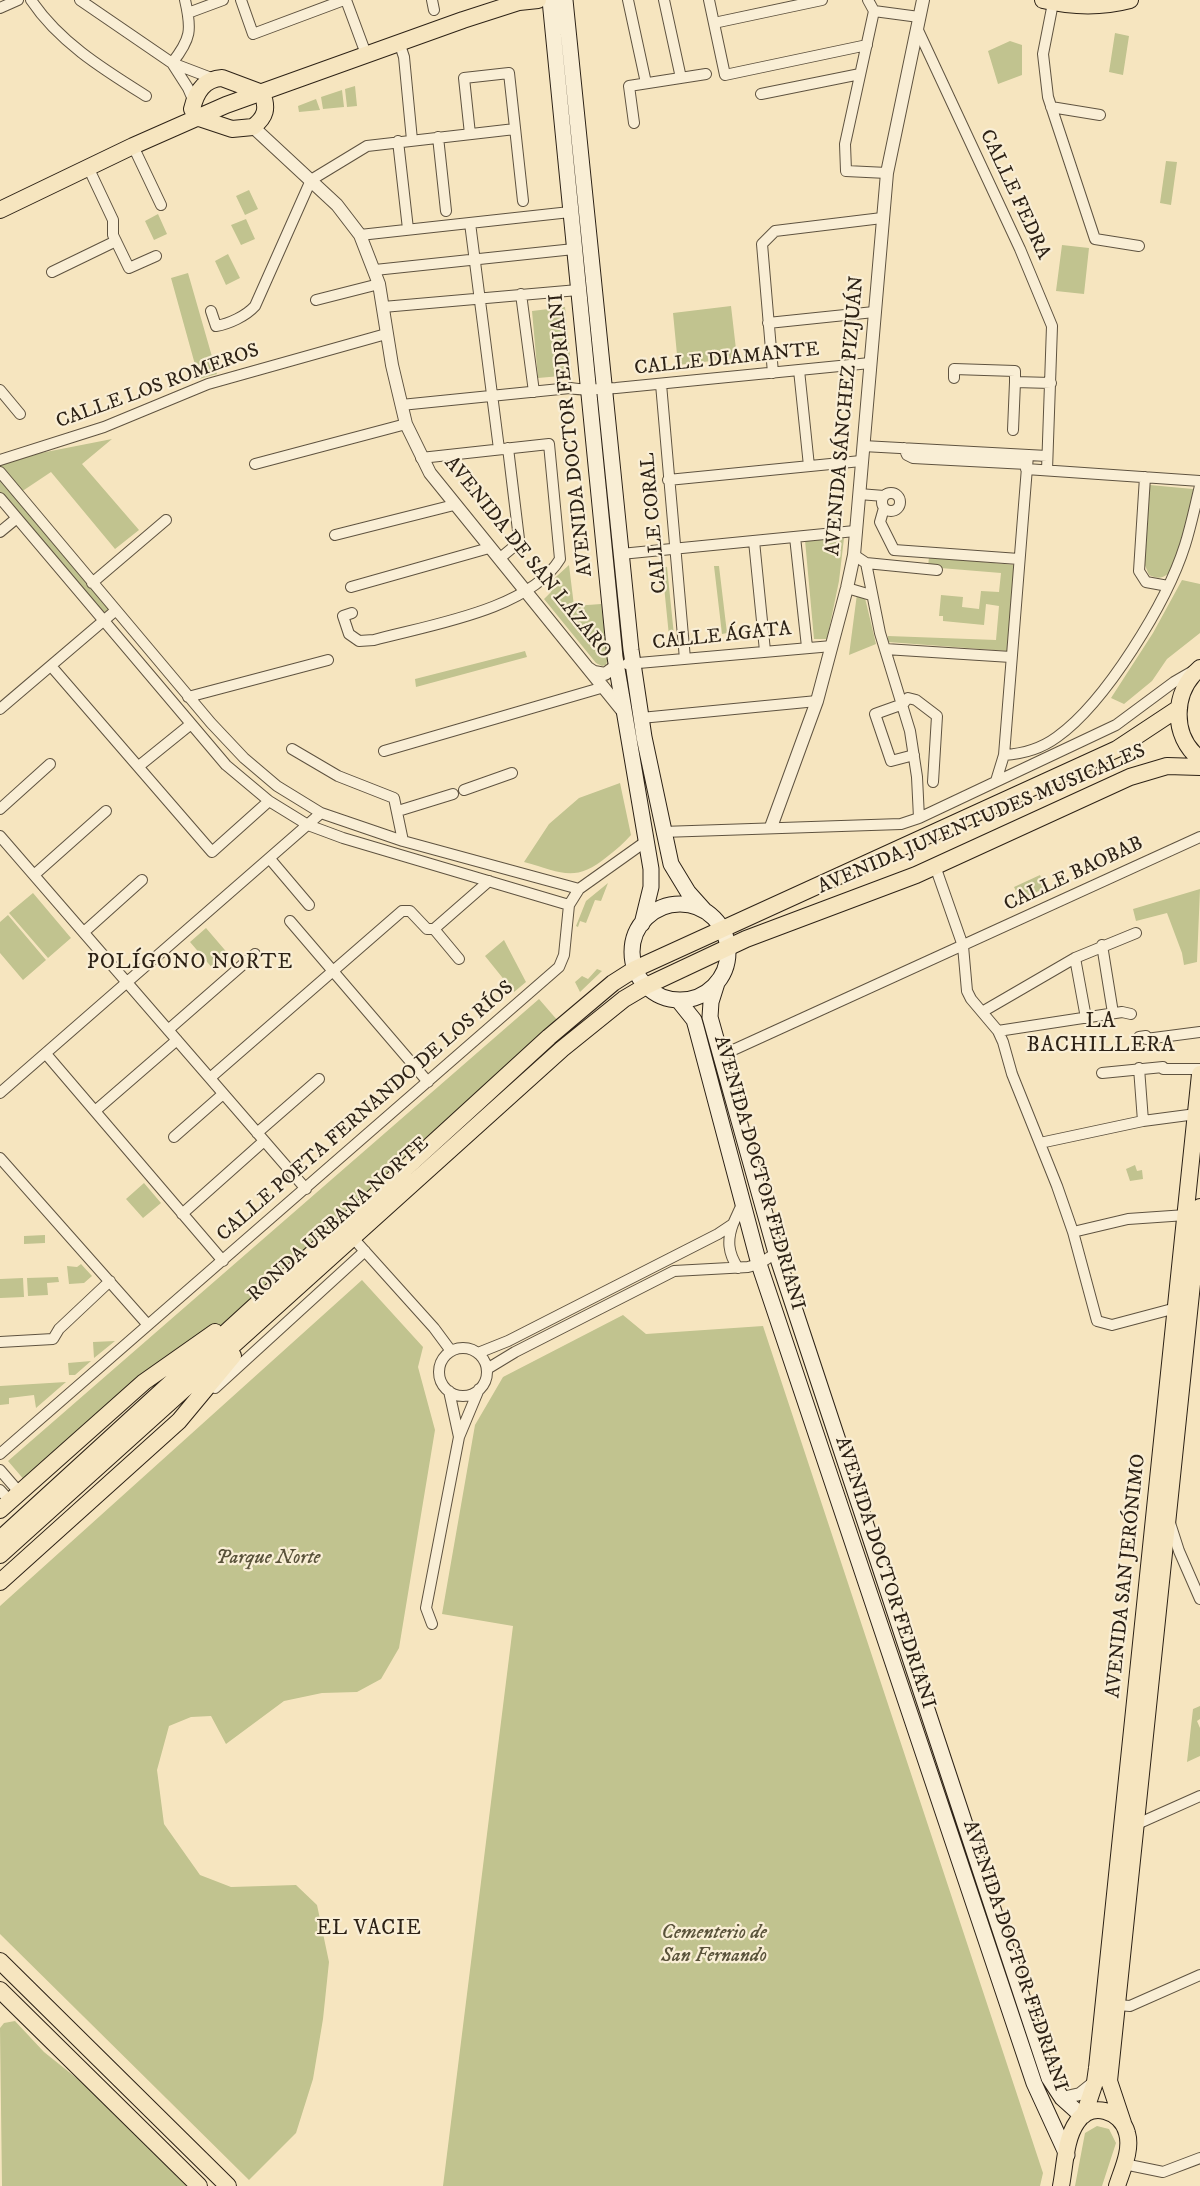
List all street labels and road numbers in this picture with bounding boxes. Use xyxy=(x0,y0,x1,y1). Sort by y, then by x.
street label: CALLE FEDRA xyxy=(973,126,1055,264)
street label: AVENIDA SÁNCHEZ PIZJUÁN xyxy=(822,275,870,557)
street label: AVENIDA DOCTOR FEDRIANI xyxy=(545,292,599,578)
street label: CALLE DIAMANTE xyxy=(633,338,821,382)
street label: CALLE LOS ROMEROS xyxy=(53,339,263,435)
street label: AVENIDA DE SAN LÁZARO xyxy=(438,452,616,664)
street label: CALLE CORAL xyxy=(637,452,673,594)
street label: CALLE ÁGATA xyxy=(651,618,793,656)
street label: AVENIDA JUVENTUDES MUSICALES xyxy=(815,740,1149,900)
street label: CALLE BAOBAB xyxy=(1001,832,1147,918)
street label: CALLE POETA FERNANDO DE LOS RÍOS xyxy=(213,977,519,1247)
street label: AVENIDA DOCTOR FEDRIANI xyxy=(707,1033,809,1313)
street label: RONDA URBANA NORTE xyxy=(244,1132,434,1308)
street label: AVENIDA DOCTOR FEDRIANI xyxy=(829,1434,939,1712)
street label: AVENIDA SAN JERÓNIMO xyxy=(1102,1453,1152,1699)
street label: AVENIDA DOCTOR FEDRIANI xyxy=(956,1818,1072,2094)

